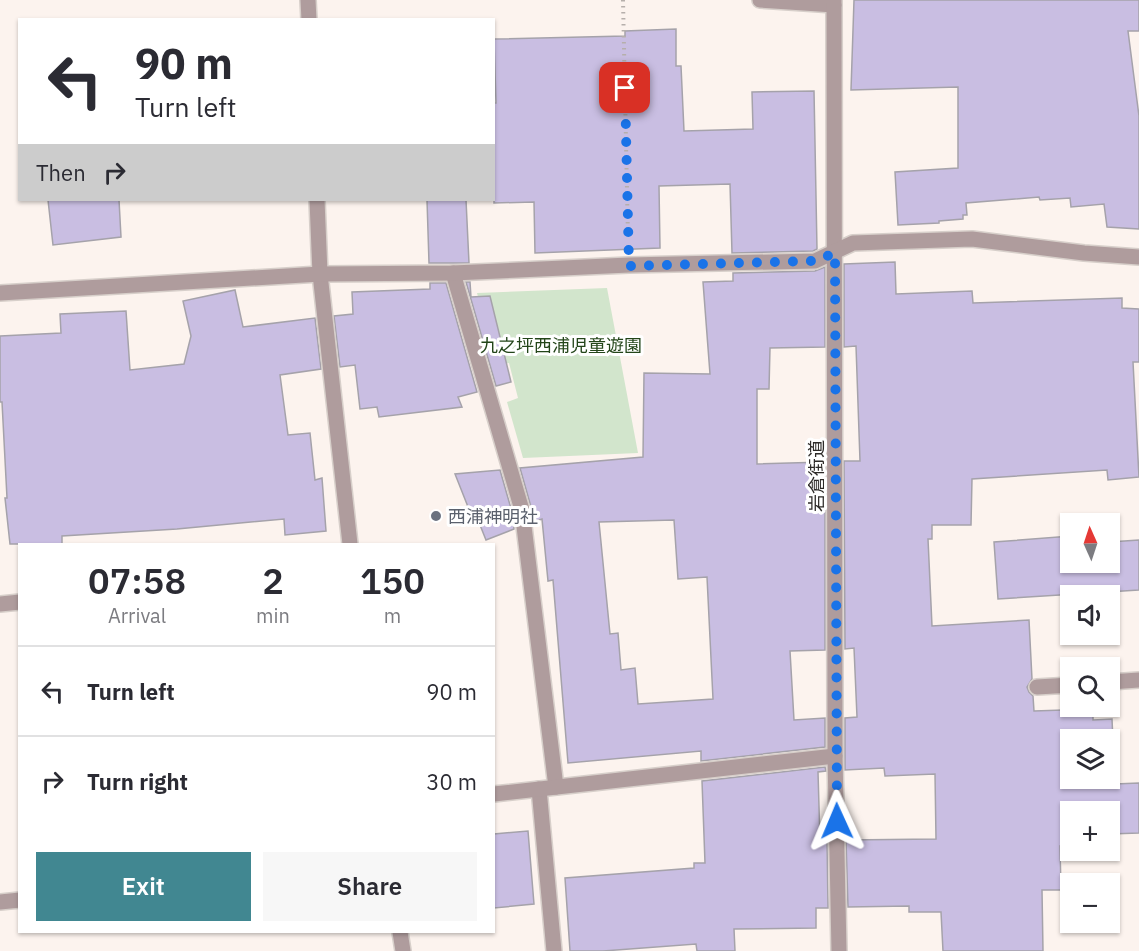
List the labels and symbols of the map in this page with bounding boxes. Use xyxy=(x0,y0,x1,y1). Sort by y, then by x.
pin xyxy=(599,62,650,113)
park label: 九之坪西浦児童遊園 xyxy=(480,334,642,357)
street label: 岩倉街道 xyxy=(805,440,828,512)
place label: 西浦神明社 xyxy=(448,505,538,528)
marker: 西浦神明社 xyxy=(429,509,443,523)
north arrow xyxy=(1060,513,1120,573)
position arrow xyxy=(805,789,869,853)

